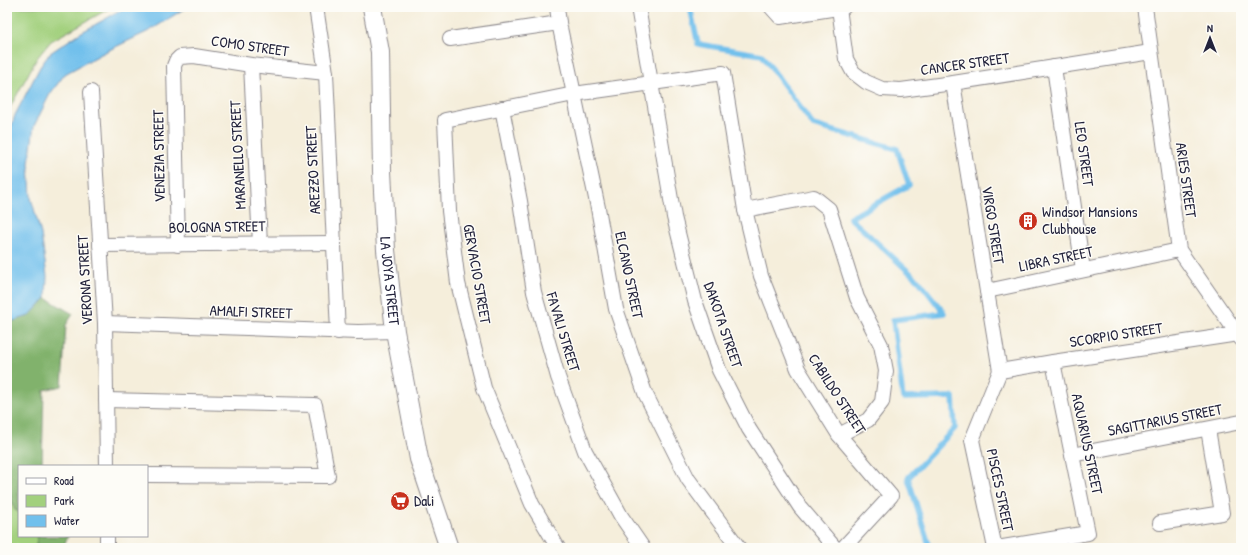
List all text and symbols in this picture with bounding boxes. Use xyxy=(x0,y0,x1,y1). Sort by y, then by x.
north arrow xyxy=(1190,18,1230,58)
text: N xyxy=(1207,21,1213,35)
street label: COMO STREET xyxy=(210,30,291,61)
street label: CANCER STREET xyxy=(919,47,1012,80)
street label: MARANELLO STREET xyxy=(224,99,251,210)
street label: VENEZIA STREET xyxy=(147,109,170,202)
street label: LEO STREET xyxy=(1070,120,1100,189)
street label: AREZZO STREET xyxy=(300,124,325,215)
street label: ARIES STREET xyxy=(1171,141,1202,220)
street label: VIRGO STREET xyxy=(977,184,1010,266)
place label: Windsor Mansions Clubhouse xyxy=(1042,201,1138,239)
building icon: Windsor Mansions Clubhouse xyxy=(1017,210,1039,232)
street label: BOLOGNA STREET xyxy=(168,215,267,238)
street label: GERVACIO STREET xyxy=(458,222,497,326)
street label: ELCANO STREET xyxy=(610,229,649,321)
street label: VERONA STREET xyxy=(72,234,97,325)
street label: LA JOYA STREET xyxy=(375,236,405,327)
street label: LIBRA STREET xyxy=(1017,240,1096,277)
street label: DAKOTA STREET xyxy=(699,279,748,371)
street label: FAVALI STREET xyxy=(541,288,586,375)
street label: AMALFI STREET xyxy=(209,300,294,323)
street label: SCORPIO STREET xyxy=(1068,317,1165,352)
street label: CABILDO STREET xyxy=(804,349,872,439)
street label: AQUARIUS STREET xyxy=(1067,392,1109,497)
street label: SAGITTARIUS STREET xyxy=(1106,398,1225,441)
street label: PISCES STREET xyxy=(982,447,1020,534)
legend xyxy=(18,465,148,537)
text: Road xyxy=(54,472,74,489)
supermarket icon: Dali xyxy=(389,490,411,512)
place label: Dali xyxy=(414,490,434,511)
text: Park xyxy=(54,492,74,509)
text: Water xyxy=(54,512,80,529)

